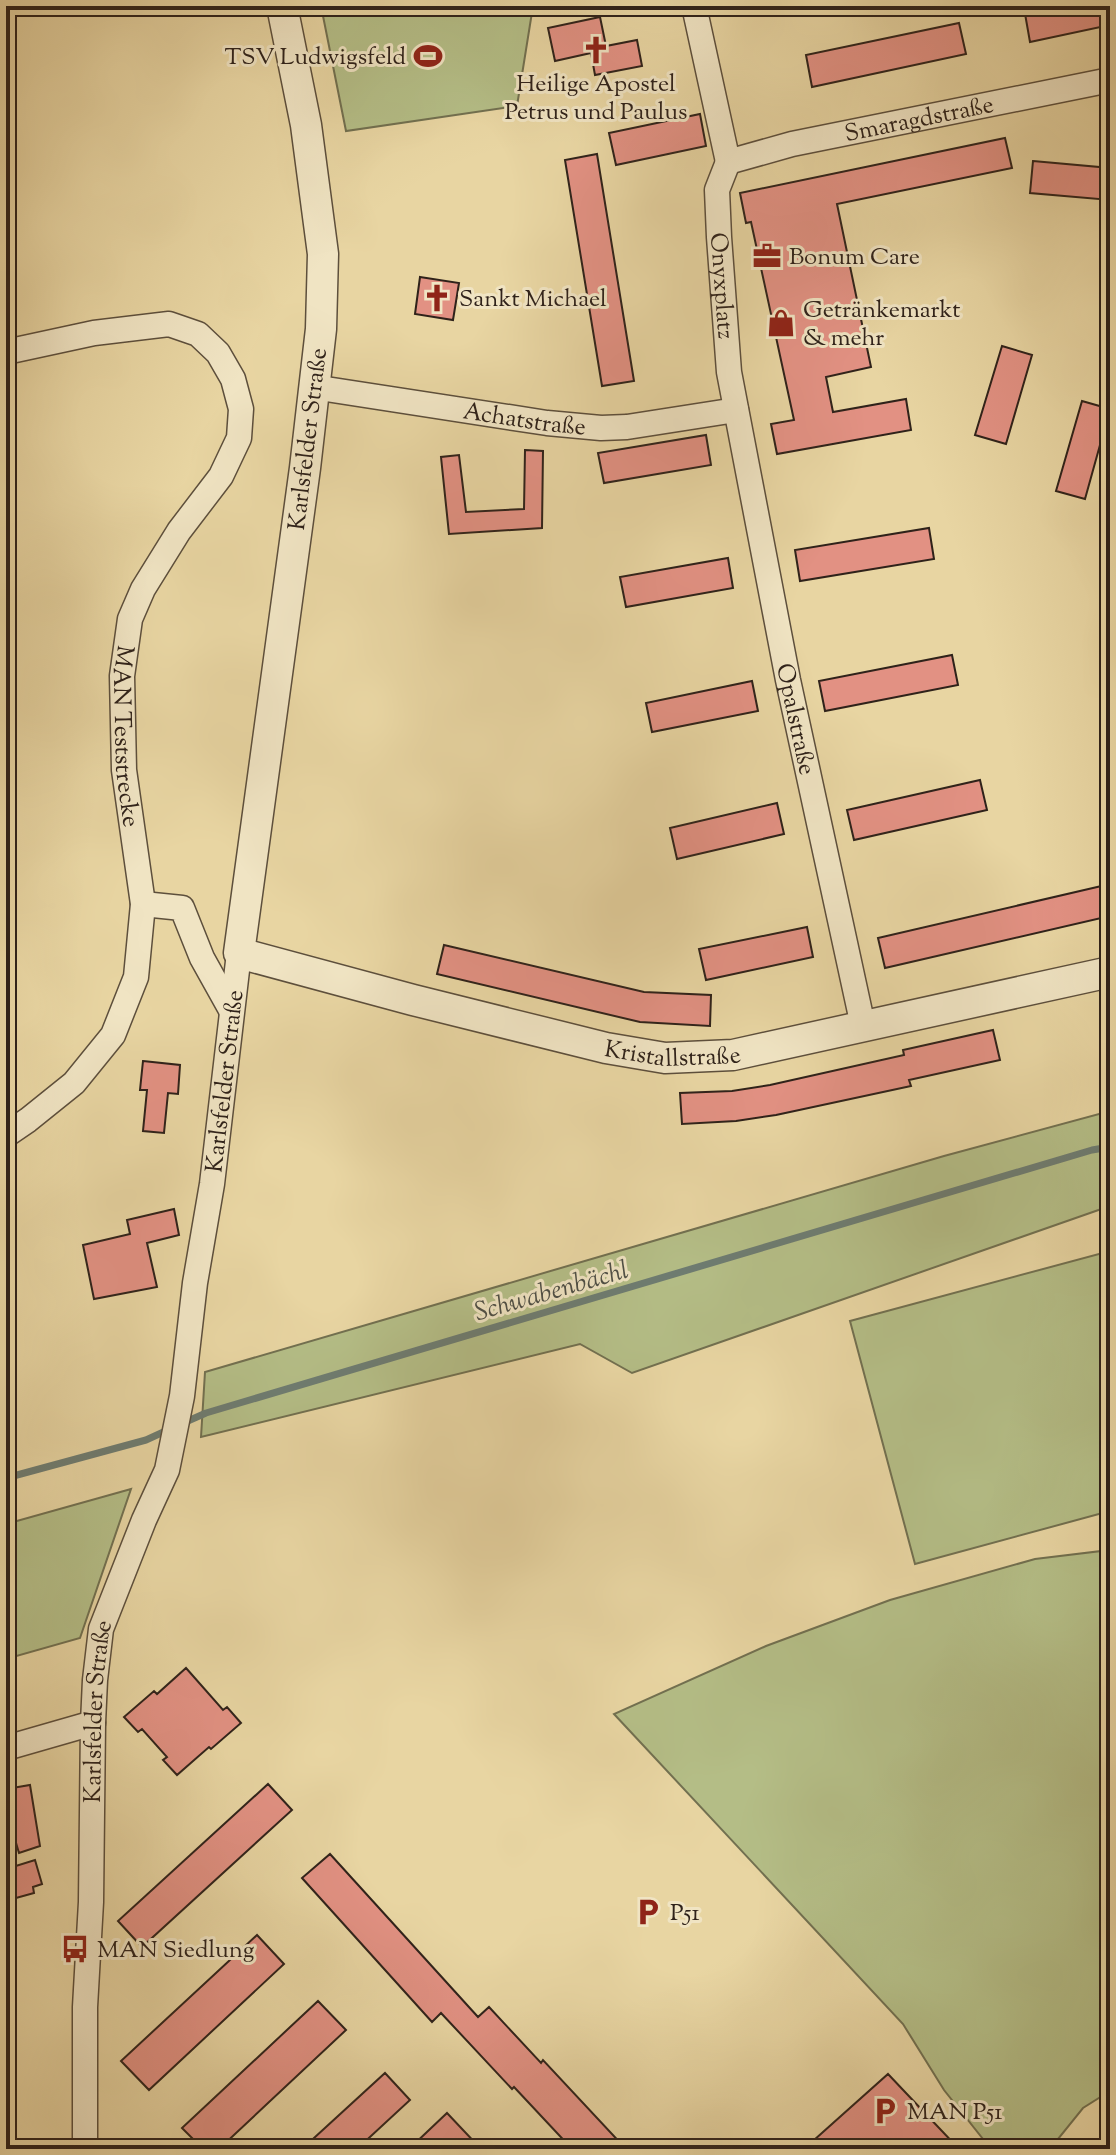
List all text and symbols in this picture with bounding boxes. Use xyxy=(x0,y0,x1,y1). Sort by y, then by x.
church icon: Heilige Apostel Petrus und Paulus xyxy=(581,35,611,65)
place label: TSV Ludwigsfeld xyxy=(224,41,406,75)
sports icon: TSV Ludwigsfeld xyxy=(413,41,443,71)
place label: Heilige Apostel Petrus und Paulus xyxy=(504,68,688,130)
street label: Smaragdstraße xyxy=(842,89,997,152)
street label: Onyxplatz xyxy=(700,231,742,340)
office icon: Bonum Care xyxy=(752,241,782,271)
place label: Bonum Care xyxy=(789,241,920,275)
church icon: Sankt Michael xyxy=(422,283,452,313)
place label: Sankt Michael xyxy=(459,283,607,317)
place label: Getränkemarkt & mehr xyxy=(803,294,960,356)
shop icon: Getränkemarkt & mehr xyxy=(766,308,796,338)
street label: Karlsfelder Straße xyxy=(281,346,337,532)
street label: Achatstraße xyxy=(460,395,587,446)
street label: MAN Teststrecke xyxy=(103,643,147,829)
street label: Opalstraße xyxy=(766,661,823,778)
street label: Karlsfelder Straße xyxy=(198,988,254,1175)
street label: Kristallstraße xyxy=(602,1033,744,1077)
water label: Schwabenbächl xyxy=(470,1253,633,1332)
street label: Karlsfelder Straße xyxy=(77,1615,122,1803)
parking icon: P51 xyxy=(633,1897,663,1927)
place label: P51 xyxy=(670,1897,700,1931)
bus stop icon: MAN Siedlung xyxy=(60,1934,90,1964)
place label: MAN Siedlung xyxy=(97,1934,255,1968)
parking icon: MAN P51 xyxy=(870,2096,900,2126)
place label: MAN P51 xyxy=(907,2096,1002,2130)

